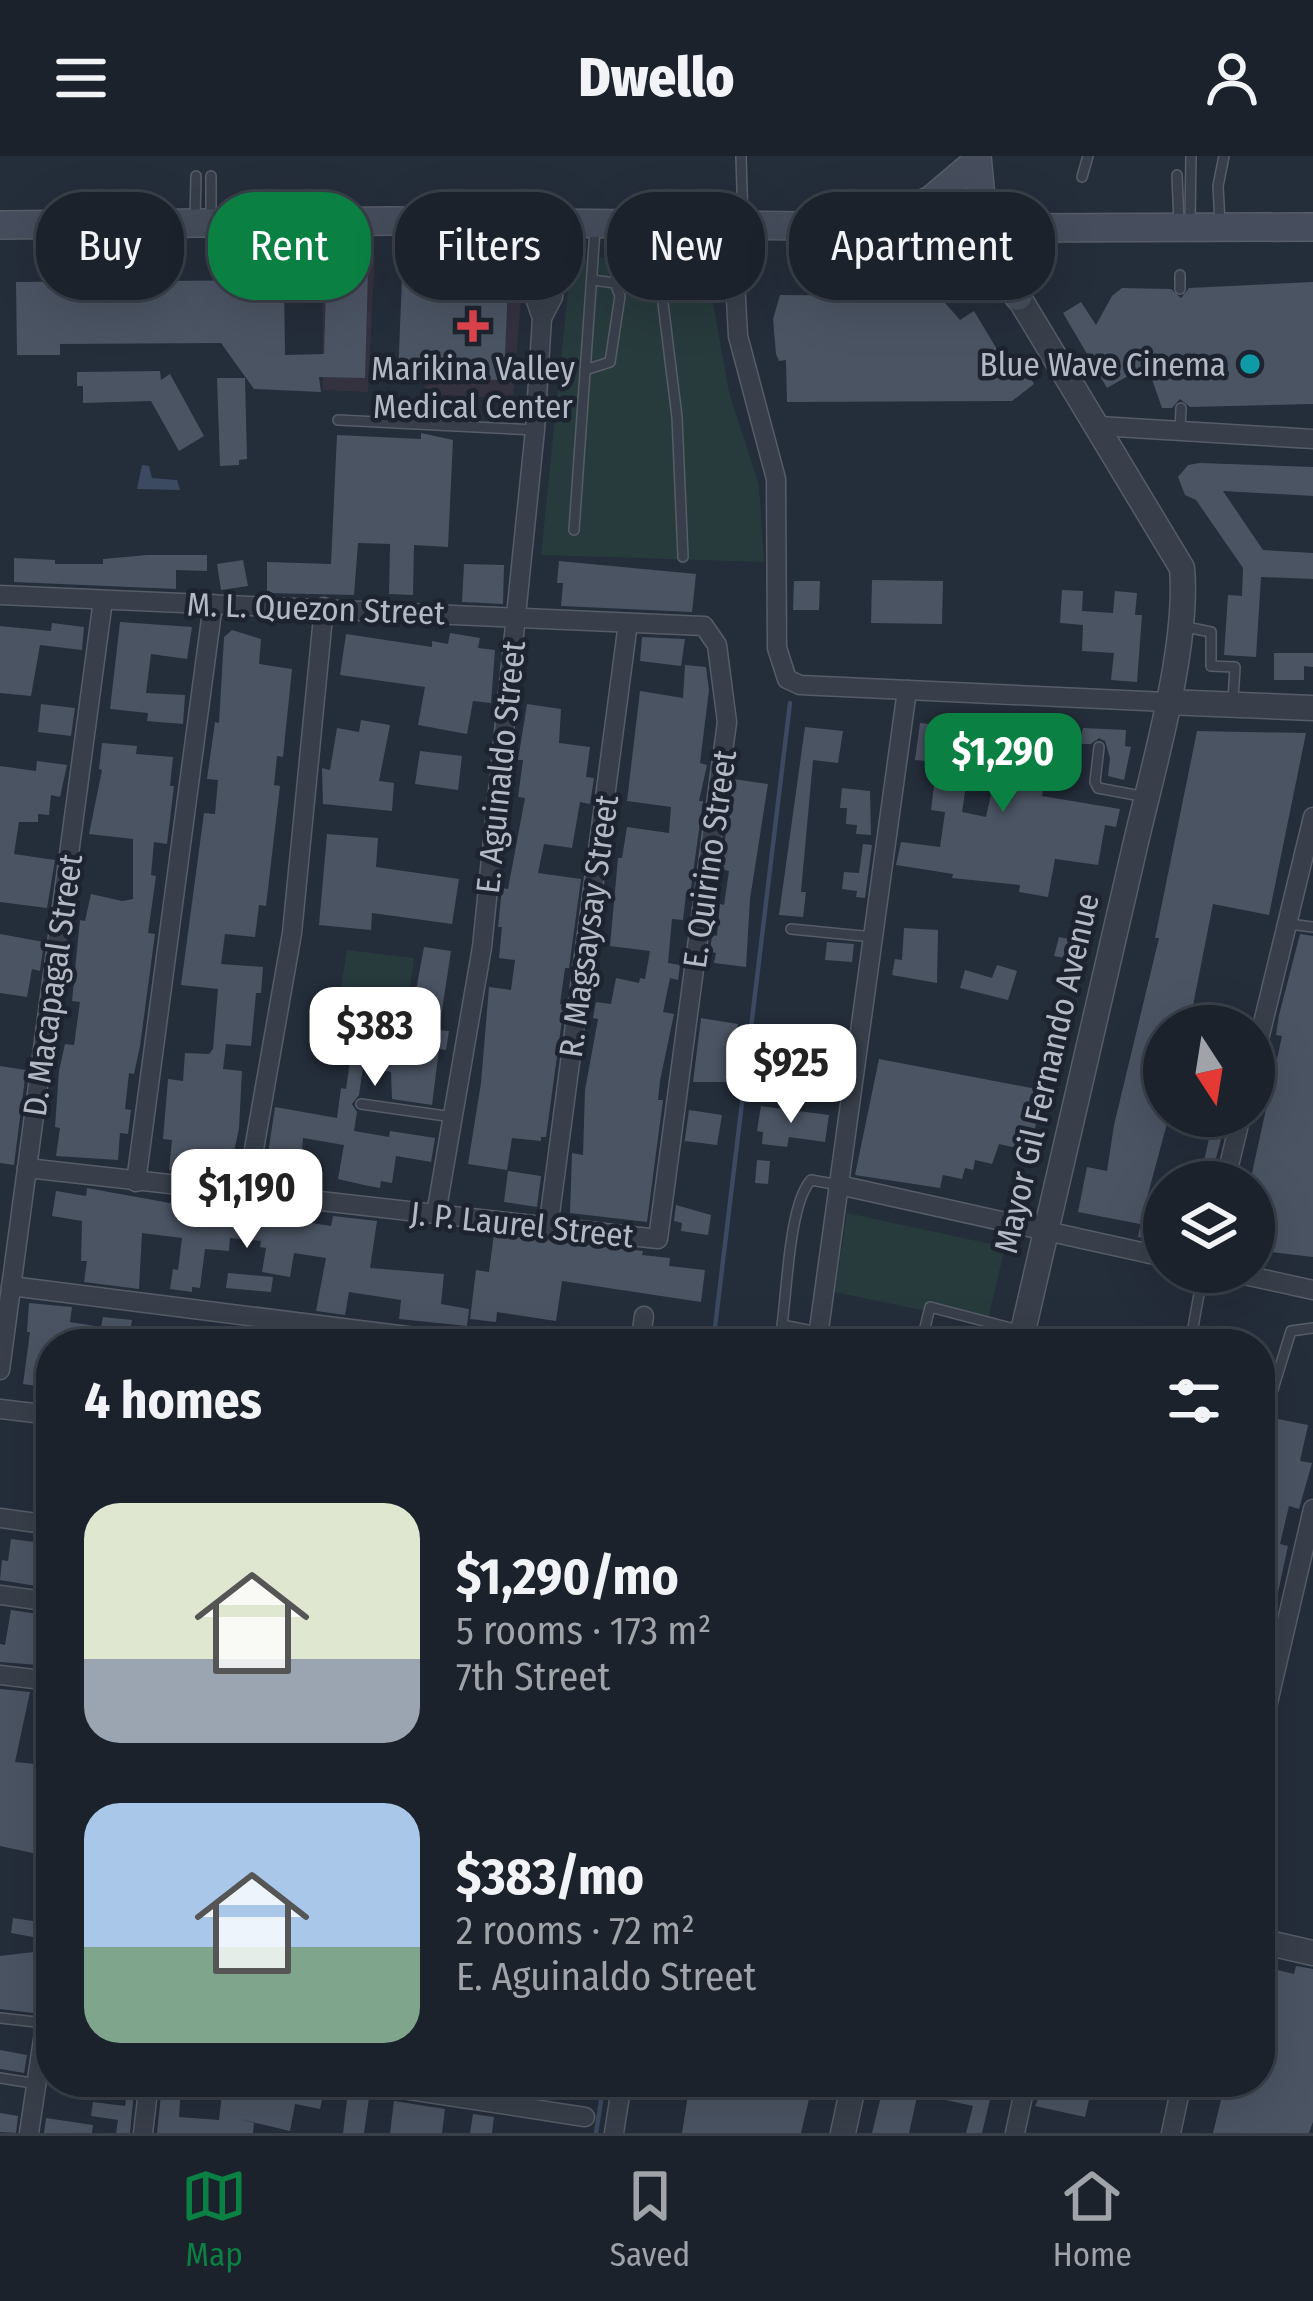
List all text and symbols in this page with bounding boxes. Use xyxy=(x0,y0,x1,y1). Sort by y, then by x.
icon: menu xyxy=(48,45,114,111)
icon: person xyxy=(1199,45,1265,111)
text: Dwello xyxy=(578,46,735,110)
chip: Buy xyxy=(36,192,184,300)
chip: Rent xyxy=(208,192,371,300)
chip: Filters xyxy=(395,192,583,300)
chip: New xyxy=(607,192,765,300)
chip: Apartment xyxy=(789,192,1055,300)
marker: Marikina Valley Medical Center xyxy=(457,310,489,342)
place label: Blue Wave Cinema xyxy=(980,345,1226,385)
place label: Marikina Valley Medical Center xyxy=(371,349,575,427)
marker: Blue Wave Cinema xyxy=(1237,351,1263,377)
street label: M. L. Quezon Street xyxy=(186,585,446,633)
street label: E. Aguinaldo Street xyxy=(468,638,534,896)
pin: $1,290 xyxy=(905,713,1101,815)
text: $1,290 xyxy=(952,729,1054,775)
street label: E. Quirino Street xyxy=(675,747,745,971)
street label: R. Magsaysay Street xyxy=(551,792,627,1060)
street label: D. Macapagal Street xyxy=(15,851,91,1119)
street label: Mayor Gil Fernando Avenue xyxy=(986,889,1108,1257)
pin: $383 xyxy=(304,987,446,1089)
text: $383 xyxy=(337,1003,413,1049)
north arrow xyxy=(1143,1005,1275,1137)
map controls xyxy=(1143,1005,1275,1293)
pin: $925 xyxy=(720,1024,862,1126)
text: $925 xyxy=(753,1040,829,1086)
pin: $1,190 xyxy=(149,1149,345,1251)
button: layers xyxy=(1143,1161,1275,1293)
text: $1,190 xyxy=(198,1165,296,1211)
street label: J. P. Laurel Street xyxy=(408,1193,636,1257)
icon: filters xyxy=(1161,1368,1227,1434)
text: 4 homes xyxy=(84,1370,262,1432)
text: $1,290/mo xyxy=(456,1546,679,1608)
icon: home xyxy=(180,1551,324,1695)
text: 5 rooms · 173 m² xyxy=(456,1608,711,1654)
text: 7th Street xyxy=(456,1654,610,1700)
text: $383/mo xyxy=(456,1846,644,1908)
icon: home xyxy=(180,1851,324,1995)
text: 2 rooms · 72 m² xyxy=(456,1908,695,1954)
text: E. Aguinaldo Street xyxy=(456,1954,756,2000)
tab: Map xyxy=(181,2163,247,2275)
tab: Saved xyxy=(610,2163,690,2275)
tab: Home xyxy=(1053,2163,1132,2275)

